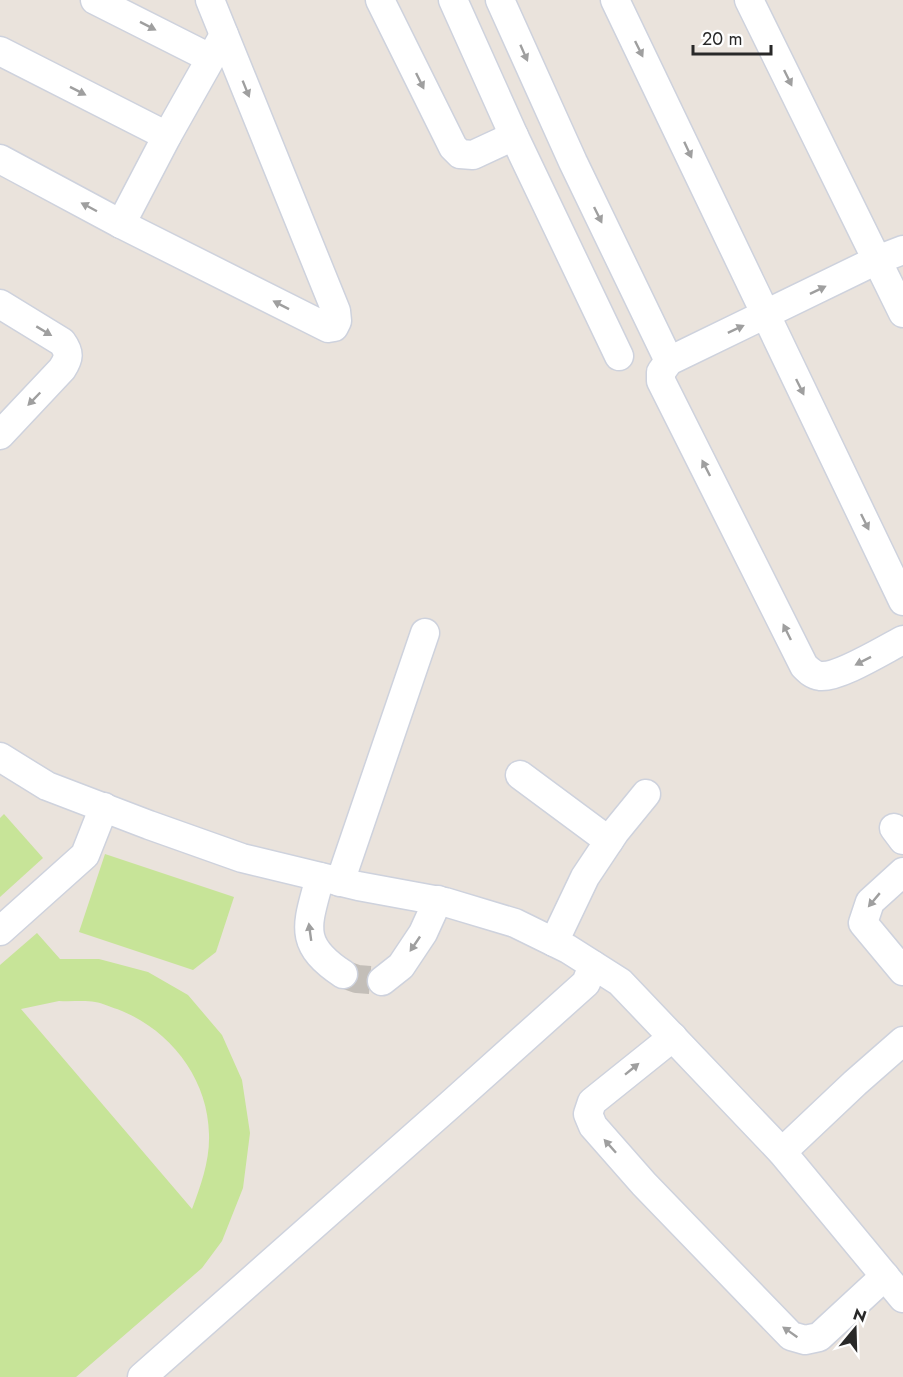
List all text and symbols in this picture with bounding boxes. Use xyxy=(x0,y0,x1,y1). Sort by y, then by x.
scale bar xyxy=(693,18,771,56)
one-way arrow xyxy=(139,22,156,31)
text: 20 m xyxy=(702,26,742,52)
one-way arrow xyxy=(634,40,644,57)
one-way arrow xyxy=(519,45,529,63)
one-way arrow xyxy=(784,70,793,87)
one-way arrow xyxy=(415,73,424,90)
one-way arrow xyxy=(242,80,251,98)
one-way arrow xyxy=(69,86,86,96)
one-way arrow xyxy=(683,142,692,159)
one-way arrow xyxy=(80,202,97,212)
one-way arrow xyxy=(594,206,603,223)
one-way arrow xyxy=(809,285,826,294)
one-way arrow xyxy=(273,300,290,309)
one-way arrow xyxy=(728,325,745,334)
one-way arrow xyxy=(36,326,52,337)
one-way arrow xyxy=(795,379,804,396)
one-way arrow xyxy=(27,392,41,406)
one-way arrow xyxy=(701,459,710,476)
one-way arrow xyxy=(861,514,870,531)
one-way arrow xyxy=(783,623,792,640)
one-way arrow xyxy=(854,656,871,665)
one-way arrow xyxy=(868,892,881,908)
one-way arrow xyxy=(306,922,315,941)
one-way arrow xyxy=(409,936,421,952)
one-way arrow xyxy=(624,1063,640,1076)
one-way arrow xyxy=(603,1138,617,1153)
north arrow xyxy=(825,1299,885,1359)
text: N xyxy=(850,1302,869,1328)
one-way arrow xyxy=(782,1327,799,1338)

